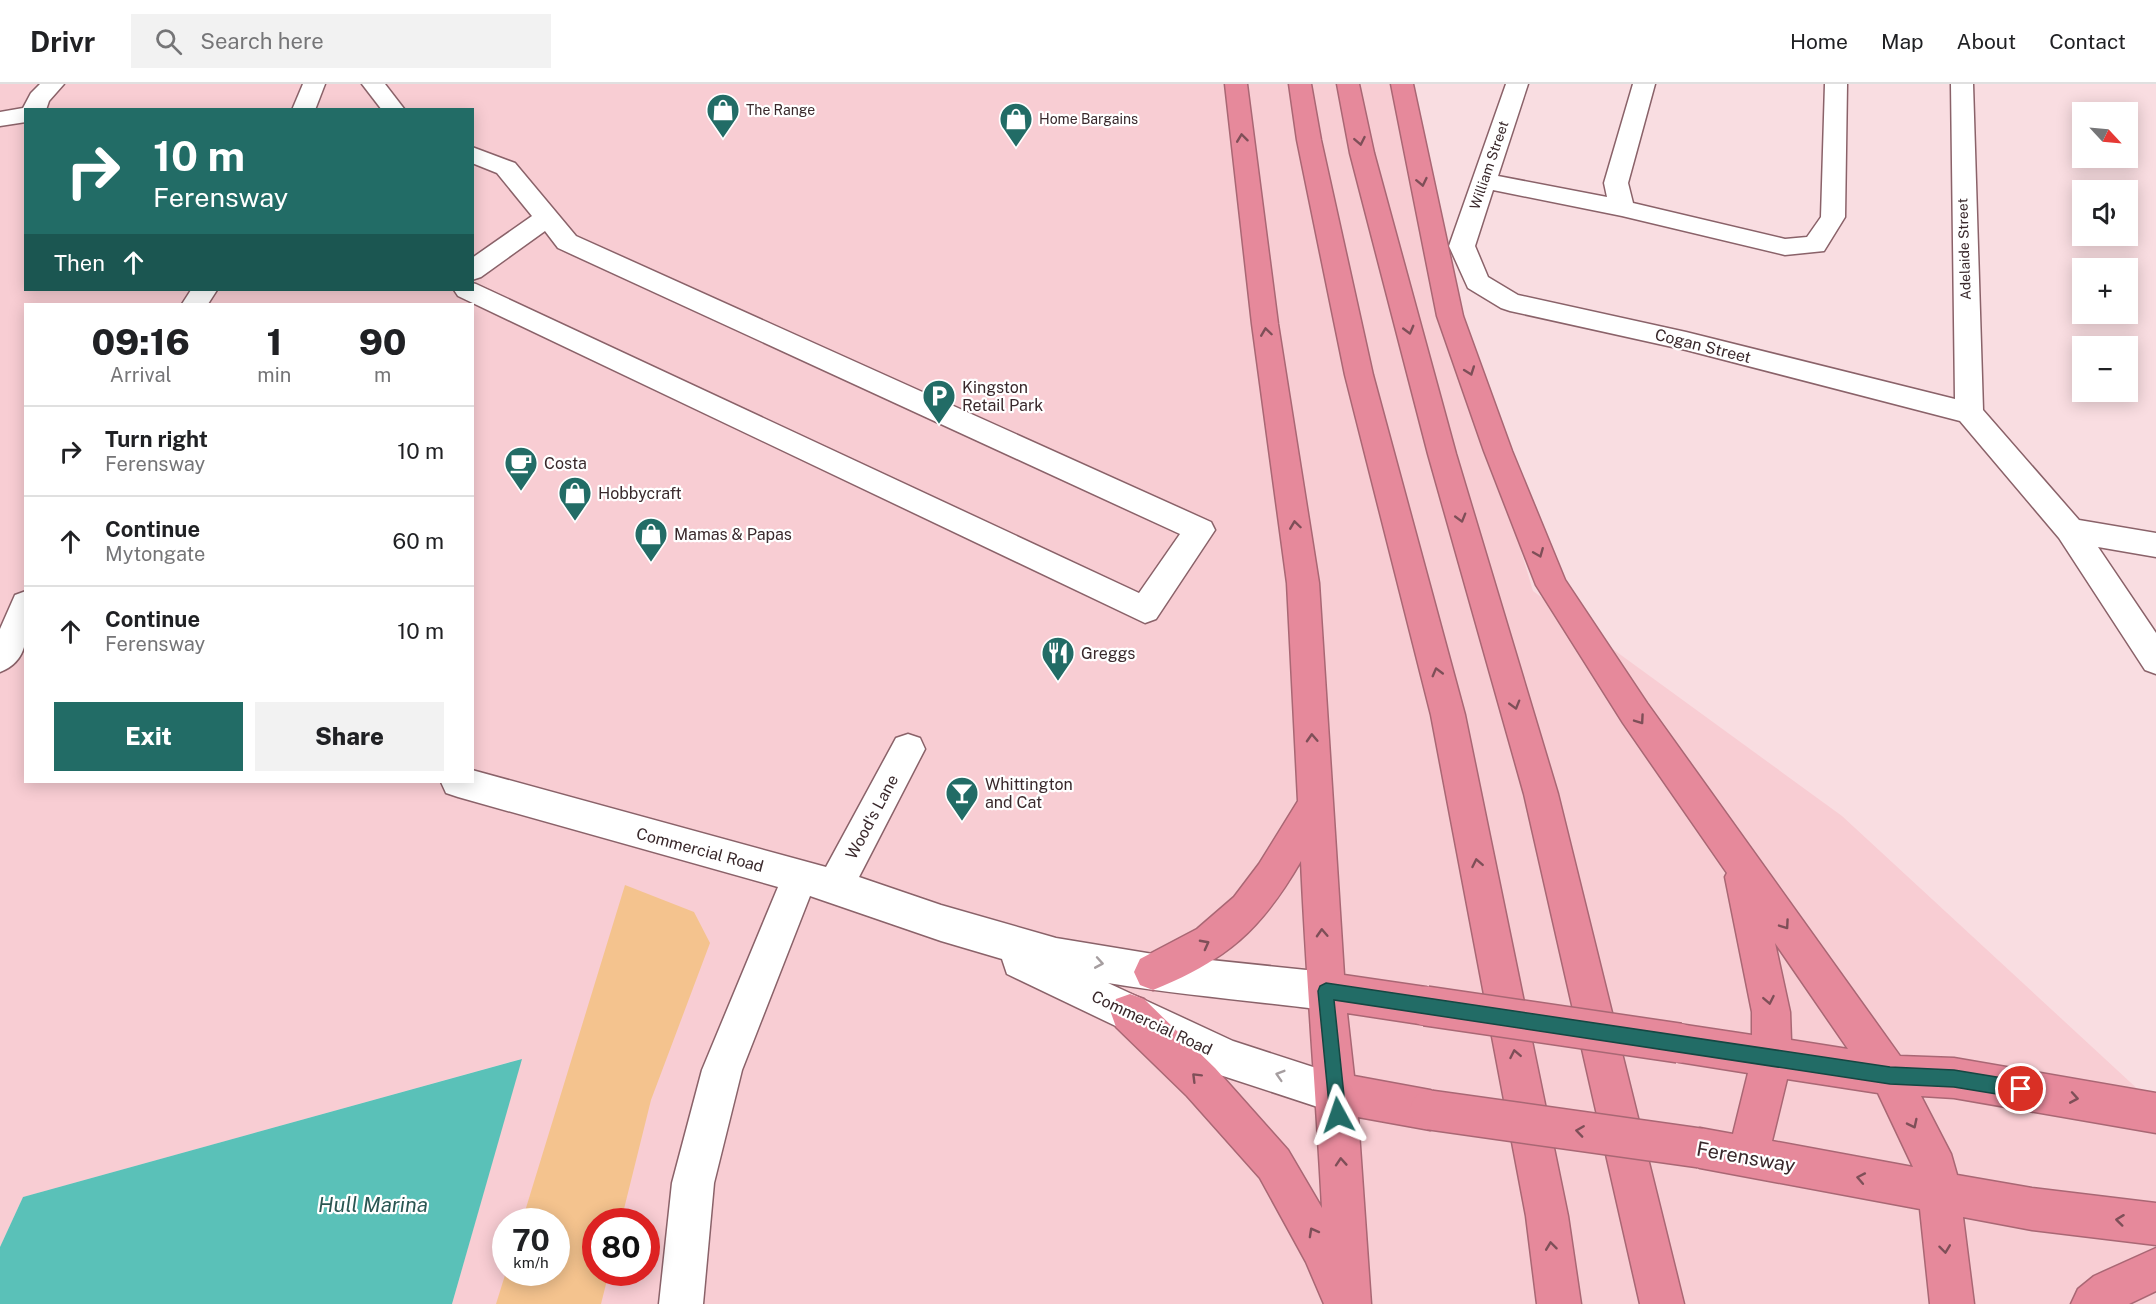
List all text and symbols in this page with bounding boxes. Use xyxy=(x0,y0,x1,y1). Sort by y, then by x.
search box xyxy=(131,14,551,68)
text: Drivr xyxy=(30,25,95,58)
icon: search xyxy=(152,25,185,58)
text: Search here xyxy=(200,28,324,54)
text: Home xyxy=(1790,29,1848,54)
text: Map xyxy=(1881,29,1924,54)
text: About xyxy=(1957,29,2016,54)
text: Contact xyxy=(2049,29,2126,54)
shop icon: The Range xyxy=(705,92,741,139)
shop icon: Home Bargains xyxy=(998,101,1034,148)
place label: The Range xyxy=(746,102,815,118)
north arrow xyxy=(2072,102,2138,168)
map controls xyxy=(2072,102,2138,402)
place label: Home Bargains xyxy=(1039,111,1138,127)
street label: William Street xyxy=(1466,119,1512,211)
text: 10 m xyxy=(153,131,245,180)
icon: right xyxy=(54,132,132,210)
one-way arrow xyxy=(1237,134,1249,143)
one-way arrow xyxy=(1353,136,1366,146)
one-way arrow xyxy=(1415,177,1428,187)
button: sound xyxy=(2072,180,2138,246)
text: Ferensway xyxy=(153,181,288,213)
street label: Adelaide Street xyxy=(1954,198,1974,300)
icon: ahead xyxy=(117,246,150,279)
text: Then xyxy=(54,250,105,276)
button: + xyxy=(2072,258,2138,324)
text: 09:16 xyxy=(91,321,190,363)
text: 1 xyxy=(266,321,282,363)
text: 90 xyxy=(359,321,407,363)
one-way arrow xyxy=(1402,324,1414,335)
street label: Cogan Street xyxy=(1653,325,1753,367)
one-way arrow xyxy=(1261,327,1273,337)
button: − xyxy=(2072,336,2138,402)
text: Arrival xyxy=(110,363,172,387)
text: min xyxy=(257,363,291,387)
text: m xyxy=(374,363,391,387)
one-way arrow xyxy=(1462,365,1475,376)
parking icon: Kingston Retail Park xyxy=(921,378,957,425)
place label: Kingston Retail Park xyxy=(962,378,1043,415)
text: Turn right xyxy=(105,426,208,452)
icon: right xyxy=(54,435,87,468)
text: 10 m xyxy=(397,438,444,464)
cafe icon: Costa xyxy=(503,445,539,492)
text: Ferensway xyxy=(105,452,205,476)
place label: Costa xyxy=(544,454,587,473)
shop icon: Hobbycraft xyxy=(557,475,593,522)
place label: Hobbycraft xyxy=(598,484,682,503)
one-way arrow xyxy=(1454,512,1466,523)
text: Continue xyxy=(105,516,200,542)
shop icon: Mamas & Papas xyxy=(633,516,669,563)
one-way arrow xyxy=(1289,520,1301,530)
icon: ahead xyxy=(54,525,87,558)
place label: Mamas & Papas xyxy=(674,525,792,544)
text: 60 m xyxy=(393,528,444,554)
text: Mytongate xyxy=(105,542,205,566)
one-way arrow xyxy=(1532,547,1544,558)
text: Continue xyxy=(105,606,200,632)
icon: ahead xyxy=(54,615,87,648)
text: 10 m xyxy=(397,618,444,644)
text: Ferensway xyxy=(105,632,205,656)
restaurant icon: Greggs xyxy=(1040,635,1076,682)
place label: Greggs xyxy=(1081,644,1135,663)
one-way arrow xyxy=(1432,668,1444,678)
one-way arrow xyxy=(1508,699,1520,710)
button: Exit xyxy=(54,702,243,771)
button: Share xyxy=(255,702,444,771)
one-way arrow xyxy=(1633,713,1644,724)
one-way arrow xyxy=(1305,733,1318,742)
street label: Wood's Lane xyxy=(842,772,902,862)
bar icon: Whittington and Cat xyxy=(944,775,980,822)
place label: Whittington and Cat xyxy=(985,775,1073,812)
street label: Commercial Road xyxy=(634,824,766,876)
one-way arrow xyxy=(1471,858,1484,868)
one-way arrow xyxy=(1778,919,1789,930)
one-way arrow xyxy=(1316,928,1329,937)
one-way arrow xyxy=(1199,940,1209,951)
one-way arrow xyxy=(1094,956,1104,969)
street label: Commercial Road xyxy=(1089,987,1215,1059)
one-way arrow xyxy=(1761,994,1774,1004)
one-way arrow xyxy=(1509,1050,1522,1060)
pin xyxy=(1995,1063,2046,1114)
one-way arrow xyxy=(1275,1070,1286,1082)
icon: arrive xyxy=(2004,1072,2037,1105)
one-way arrow xyxy=(1192,1074,1203,1085)
position arrow xyxy=(1306,1083,1370,1147)
one-way arrow xyxy=(2068,1091,2078,1104)
one-way arrow xyxy=(1906,1118,1918,1129)
one-way arrow xyxy=(1575,1125,1584,1138)
street label: Ferensway xyxy=(1695,1136,1798,1178)
one-way arrow xyxy=(1335,1157,1348,1166)
one-way arrow xyxy=(1856,1172,1866,1185)
water label: Hull Marina xyxy=(318,1192,428,1217)
speed limit sign: 80 xyxy=(582,1208,660,1286)
one-way arrow xyxy=(2115,1214,2124,1227)
text: 70 xyxy=(512,1222,550,1258)
one-way arrow xyxy=(1309,1227,1320,1238)
one-way arrow xyxy=(1546,1241,1558,1251)
one-way arrow xyxy=(1938,1244,1951,1253)
text: km/h xyxy=(513,1254,549,1271)

